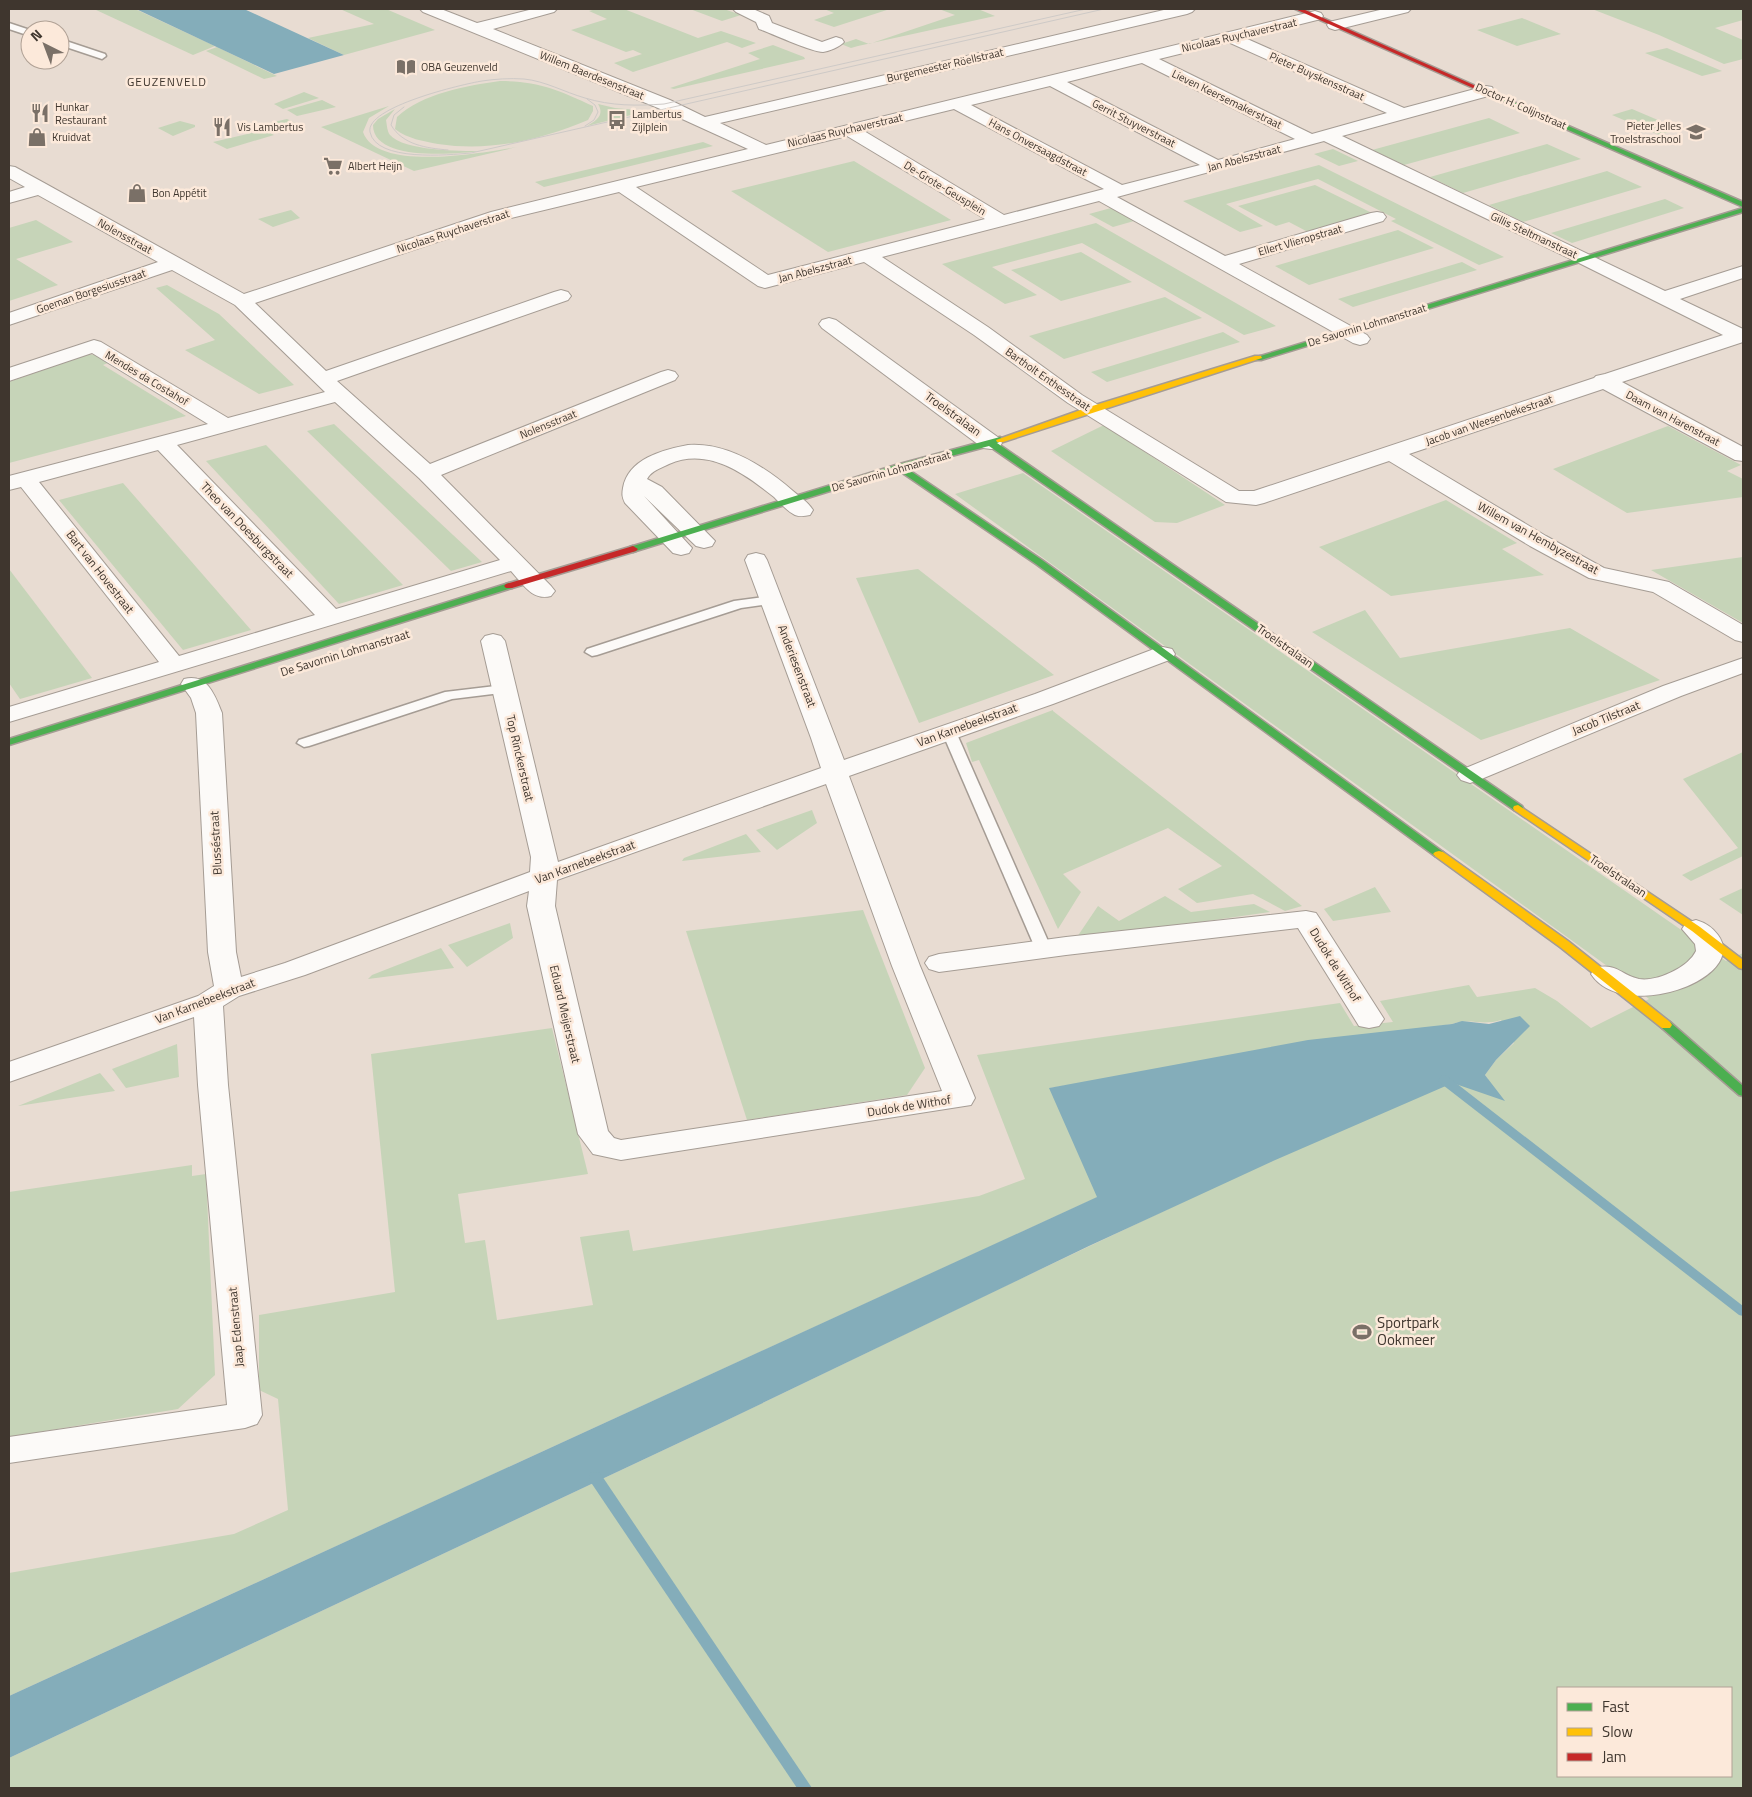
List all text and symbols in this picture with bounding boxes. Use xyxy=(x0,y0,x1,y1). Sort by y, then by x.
street label: Nicolaas Ruychaverstraat xyxy=(1180,14,1298,56)
north arrow xyxy=(20,20,70,70)
text: N xyxy=(25,24,47,46)
street label: Burgemeester Röellstraat xyxy=(885,44,1005,86)
street label: Willem Baerdesenstraat xyxy=(537,47,647,103)
street label: Pieter Buyskensstraat xyxy=(1267,48,1367,104)
library icon: OBA Geuzenveld xyxy=(395,56,417,78)
place label: OBA Geuzenveld xyxy=(421,59,498,75)
street label: Lieven Keersemakerstraat xyxy=(1169,65,1285,133)
district label: GEUZENVELD xyxy=(127,72,207,91)
street label: Doctor H. Colijnstraat xyxy=(1473,79,1569,133)
street label: Gerrit Stuyverstraat xyxy=(1090,95,1179,151)
place label: Hunkar Restaurant xyxy=(55,99,107,128)
restaurant icon: Hunkar Restaurant xyxy=(29,102,51,124)
place label: Lambertus Zijlplein xyxy=(632,106,682,135)
bus stop icon: Lambertus Zijlplein xyxy=(606,109,628,131)
street label: Nicolaas Ruychaverstraat xyxy=(786,109,904,151)
street label: Hans Onversaagdstraat xyxy=(986,114,1090,180)
restaurant icon: Vis Lambertus xyxy=(211,116,233,138)
place label: Pieter Jelles Troelstraschool xyxy=(1610,118,1681,147)
place label: Vis Lambertus xyxy=(237,119,303,135)
school or university icon: Pieter Jelles Troelstraschool xyxy=(1685,121,1707,143)
shop icon: Kruidvat xyxy=(26,126,48,148)
place label: Kruidvat xyxy=(52,129,91,145)
street label: Jan Abelszstraat xyxy=(1206,141,1283,175)
supermarket icon: Albert Heijn xyxy=(322,155,344,177)
street label: De-Grote-Geusplein xyxy=(901,157,989,219)
place label: Albert Heijn xyxy=(348,158,402,174)
shop icon: Bon Appétit xyxy=(126,182,148,204)
place label: Bon Appétit xyxy=(152,185,207,201)
street label: Nicolaas Ruychaverstraat xyxy=(395,205,512,257)
street label: Gillis Steltmanstraat xyxy=(1488,208,1580,262)
street label: Nolensstraat xyxy=(95,214,155,258)
street label: Ellert Vlieropstraat xyxy=(1256,220,1344,260)
street label: Jan Abelszstraat xyxy=(777,252,854,286)
street label: Goeman Borgesiusstraat xyxy=(34,265,148,317)
street label: De Savornin Lohmanstraat xyxy=(1306,299,1428,351)
street label: Bartholt Enthesstraat xyxy=(1002,344,1094,414)
street label: Mendes da Costahof xyxy=(102,347,192,409)
street label: Daam van Harenstraat xyxy=(1623,386,1723,450)
street label: Troelstralaan xyxy=(921,387,985,441)
street label: Jacob van Weesenbekestraat xyxy=(1423,391,1555,449)
street label: Nolensstraat xyxy=(517,405,579,443)
street label: De Savornin Lohmanstraat xyxy=(830,446,953,496)
street label: Theo van Doesburgstraat xyxy=(196,477,299,583)
street label: Willem van Hembyzestraat xyxy=(1474,496,1603,579)
street label: Bart van Hovestraat xyxy=(62,526,140,618)
street label: Troelstralaan xyxy=(1253,619,1318,672)
street label: Anderiesenstraat xyxy=(773,622,822,711)
street label: De Savornin Lohmanstraat xyxy=(278,624,413,681)
street label: Jacob Tilstraat xyxy=(1569,695,1643,740)
street label: Van Karnebeekstraat xyxy=(914,697,1020,752)
street label: Top Rinckerstraat xyxy=(501,713,540,804)
street label: Blusséstraat xyxy=(204,810,227,875)
street label: Van Karnebeekstraat xyxy=(532,834,638,889)
street label: Troelstralaan xyxy=(1586,849,1651,902)
street label: Dudok de Withof xyxy=(1305,924,1366,1006)
street label: Eduard Meijerstraat xyxy=(545,963,586,1065)
street label: Van Karnebeekstraat xyxy=(152,972,258,1028)
street label: Dudok de Withof xyxy=(866,1090,952,1121)
street label: Jaap Edenstraat xyxy=(222,1286,248,1368)
place label: Sportpark Ookmeer xyxy=(1377,1311,1439,1351)
sports icon: Sportpark Ookmeer xyxy=(1351,1321,1373,1343)
legend xyxy=(1557,1687,1732,1777)
text: Fast xyxy=(1602,1695,1630,1718)
text: Slow xyxy=(1602,1720,1633,1743)
text: Jam xyxy=(1602,1745,1626,1768)

